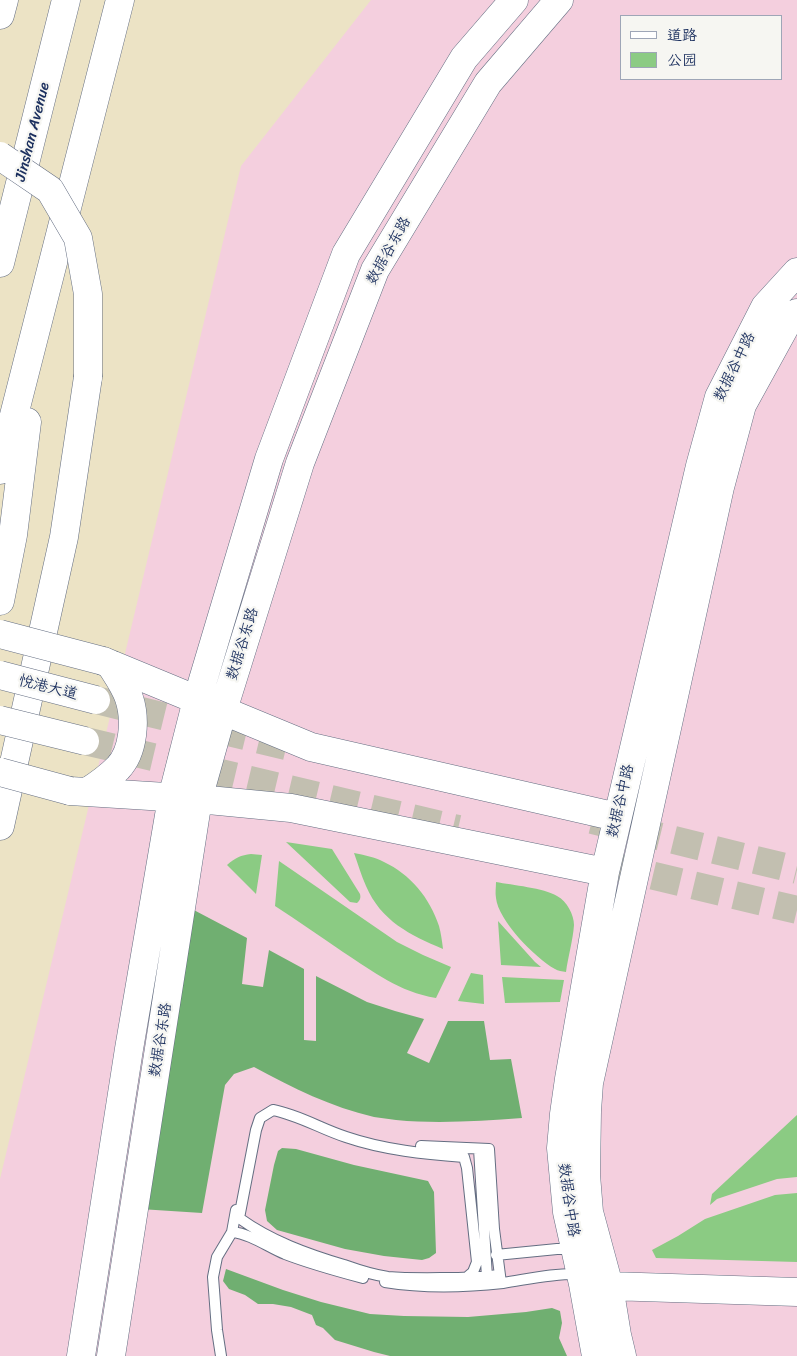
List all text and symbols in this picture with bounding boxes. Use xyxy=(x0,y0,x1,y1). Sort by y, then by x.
legend xyxy=(620,15,782,80)
text: 道路 xyxy=(667,22,697,48)
text: 公园 xyxy=(667,47,697,73)
street label: Jinshan Avenue xyxy=(12,81,54,183)
street label: 数据谷东路 xyxy=(363,214,415,288)
street label: 数据谷中路 xyxy=(710,329,760,405)
street label: 数据谷东路 xyxy=(223,606,263,682)
street label: 悦港大道 xyxy=(17,672,79,704)
street label: 数据谷中路 xyxy=(604,762,638,840)
street label: 数据谷东路 xyxy=(146,1002,176,1078)
street label: 数据谷中路 xyxy=(554,1162,582,1238)

